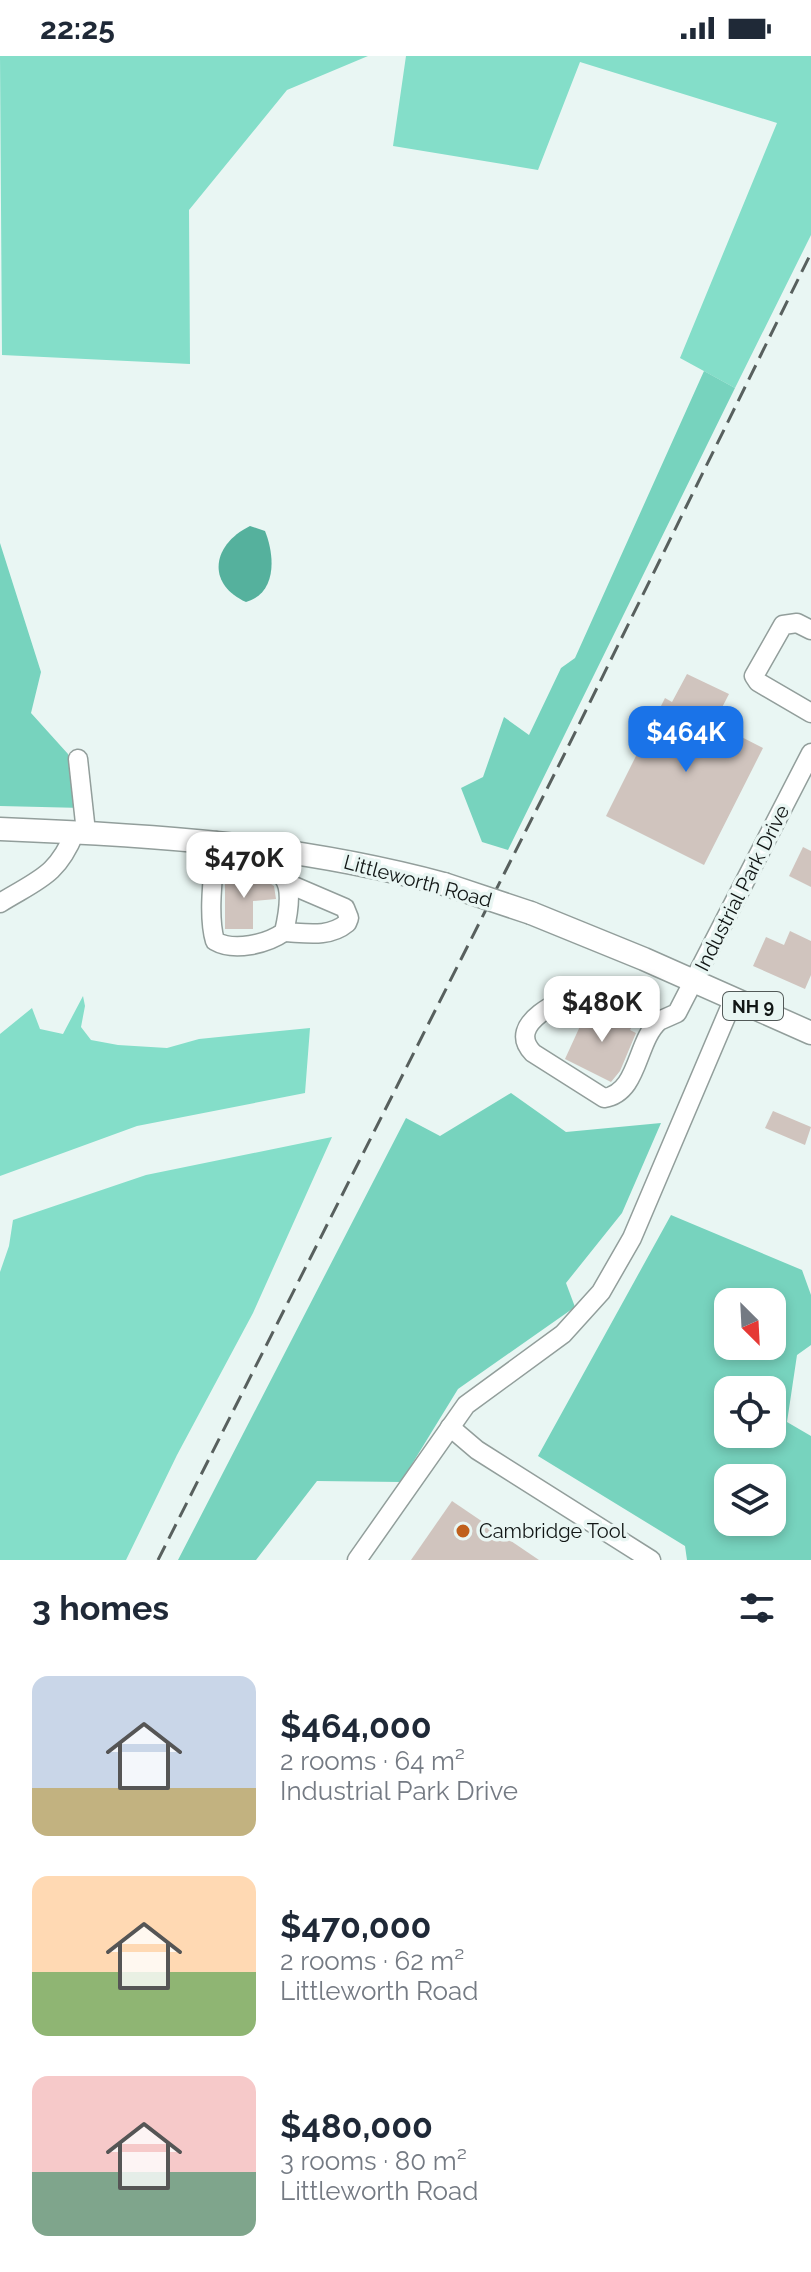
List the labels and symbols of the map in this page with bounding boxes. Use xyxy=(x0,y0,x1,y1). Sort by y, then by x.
pin: $464K xyxy=(630,706,742,774)
street label: Industrial Park Drive xyxy=(690,801,794,975)
pin: $470K xyxy=(188,832,300,900)
street label: Littleworth Road xyxy=(341,850,495,912)
pin: $480K xyxy=(546,976,658,1044)
road number: NH 9 xyxy=(723,992,783,1020)
north arrow xyxy=(714,1288,786,1360)
place label: Cambridge Tool xyxy=(479,1519,627,1543)
marker: Cambridge Tool xyxy=(454,1522,472,1540)

